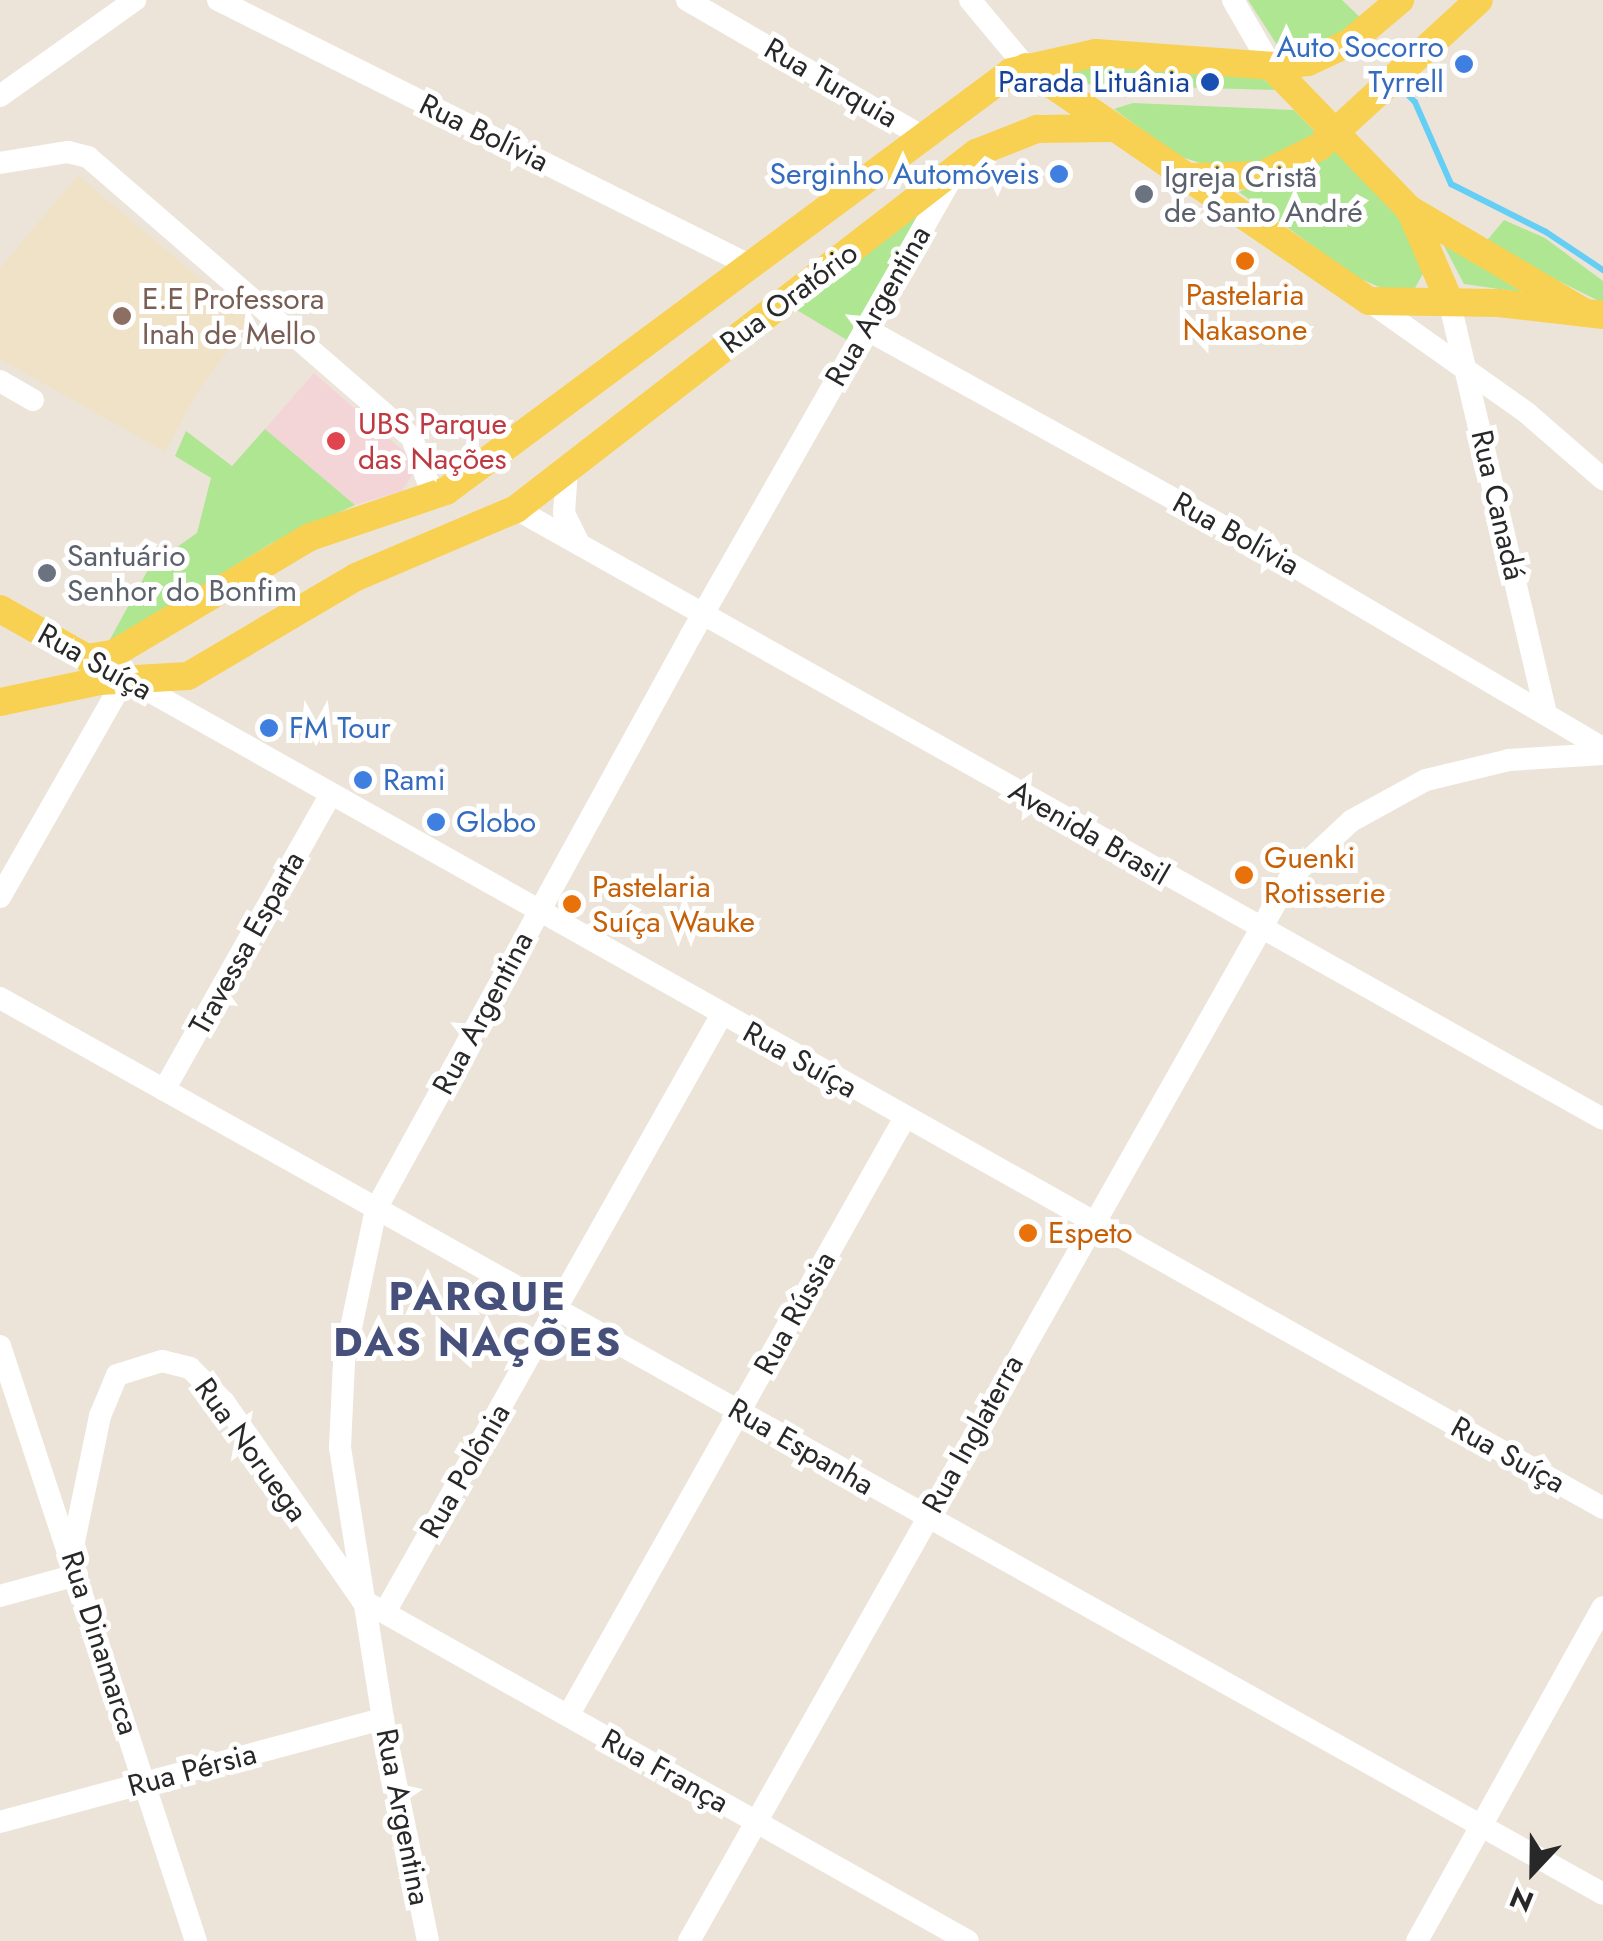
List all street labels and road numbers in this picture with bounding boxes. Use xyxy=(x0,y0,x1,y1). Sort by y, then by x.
street label: Rua Turquia xyxy=(758,30,904,136)
street label: Rua Bolívia xyxy=(414,86,554,180)
street label: Rua Argentina xyxy=(818,219,938,393)
street label: Rua Oratório xyxy=(713,235,865,361)
street label: Rua Canadá xyxy=(1463,427,1533,583)
street label: Rua Bolívia xyxy=(1166,485,1306,583)
street label: Rua Suíça xyxy=(32,616,158,708)
street label: Avenida Brasil xyxy=(1003,773,1175,893)
street label: Travessa Esparta xyxy=(182,845,312,1041)
street label: Rua Argentina xyxy=(425,925,541,1101)
street label: Rua Suíça xyxy=(737,1014,863,1106)
street label: Rua Rússia xyxy=(747,1245,843,1381)
street label: Rua Inglaterra xyxy=(915,1349,1031,1519)
street label: Rua Noruega xyxy=(187,1371,315,1529)
street label: Rua Espanha xyxy=(722,1391,880,1503)
street label: Rua Polônia xyxy=(412,1397,518,1545)
street label: Rua Suíça xyxy=(1445,1409,1571,1501)
street label: Rua Dinamarca xyxy=(53,1547,147,1739)
street label: Rua França xyxy=(595,1721,735,1821)
street label: Rua Argentina xyxy=(368,1726,438,1908)
street label: Rua Pérsia xyxy=(124,1736,260,1804)

